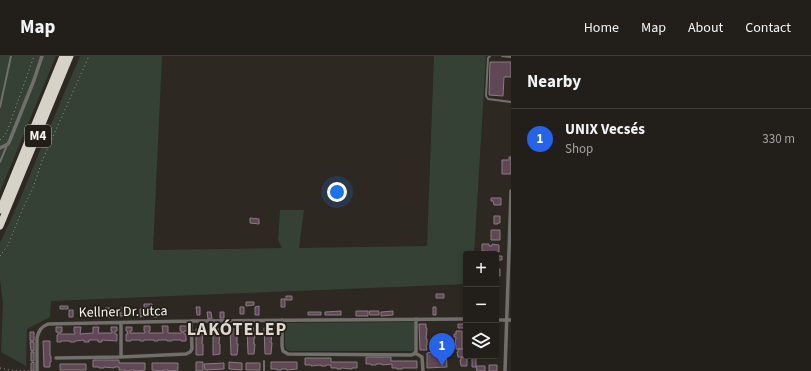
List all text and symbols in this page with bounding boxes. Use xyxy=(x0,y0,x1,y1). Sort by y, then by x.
text: Map xyxy=(20,14,55,41)
text: Home xyxy=(584,18,619,38)
text: Map xyxy=(641,18,666,38)
text: About xyxy=(688,18,723,38)
text: Contact xyxy=(745,18,791,38)
text: Nearby xyxy=(527,70,581,94)
text: UNIX Vecsés xyxy=(565,119,645,140)
road number: M4 xyxy=(25,125,51,147)
text: 1 xyxy=(537,130,543,148)
text: 330 m xyxy=(762,130,795,148)
text: Shop xyxy=(565,140,593,158)
your location xyxy=(327,182,347,202)
map controls xyxy=(463,251,499,359)
button: + xyxy=(463,251,499,287)
button: − xyxy=(463,287,499,323)
street label: Kellner Dr. utca xyxy=(78,301,168,323)
district label: LAKÓTELEP xyxy=(187,317,287,342)
button: layers xyxy=(463,323,499,359)
pin: 1 xyxy=(429,333,455,366)

